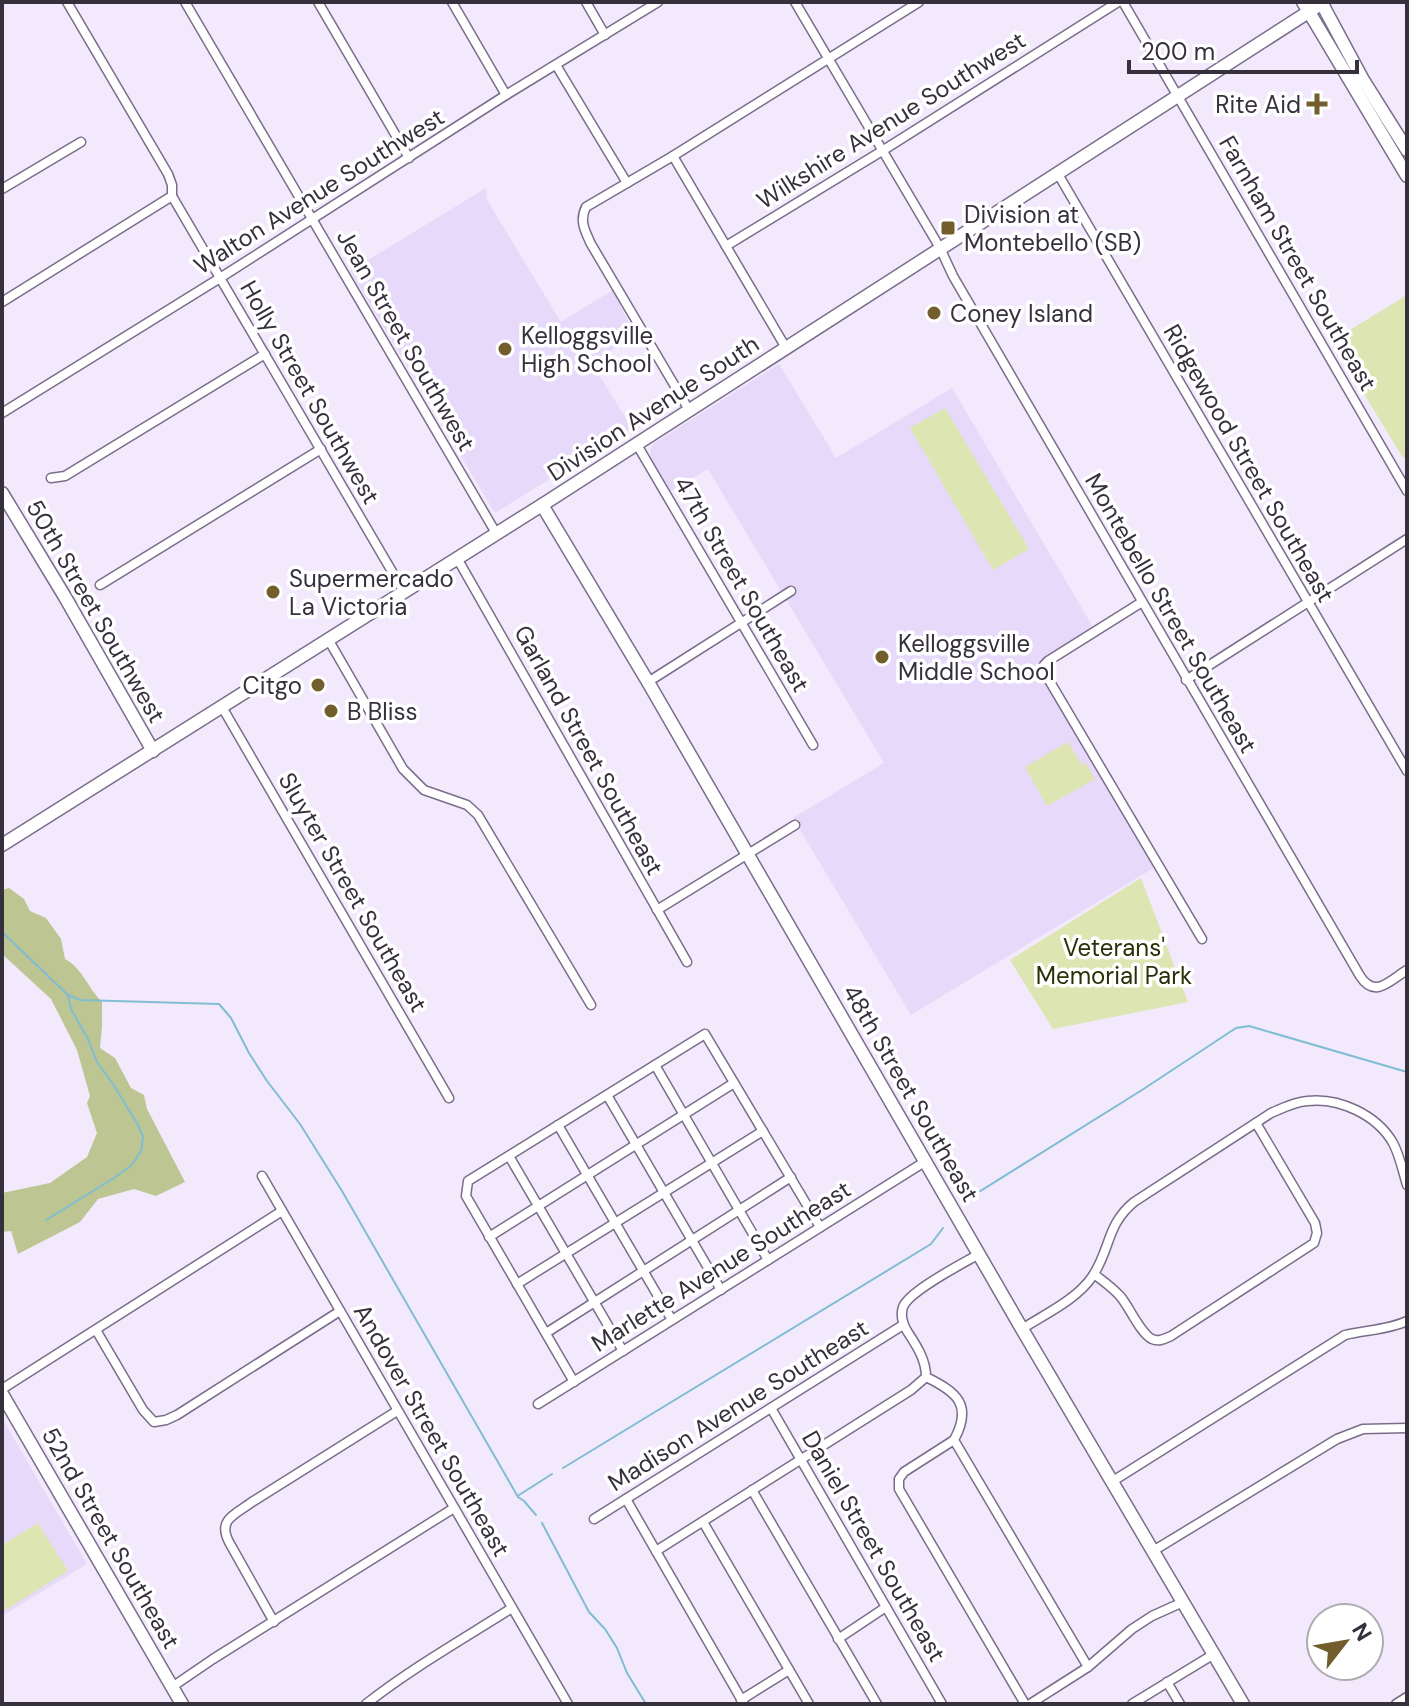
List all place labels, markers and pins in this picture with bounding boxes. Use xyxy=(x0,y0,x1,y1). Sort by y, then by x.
place label: Rite Aid xyxy=(1215,89,1301,120)
marker: Rite Aid xyxy=(1308,95,1326,113)
place label: Division at Montebello (SB) xyxy=(964,199,1141,258)
marker: Division at Montebello (SB) xyxy=(939,219,957,237)
place label: Coney Island xyxy=(950,298,1093,329)
marker: Coney Island xyxy=(925,304,943,322)
place label: Kelloggsville High School xyxy=(521,320,653,379)
marker: Kelloggsville High School xyxy=(496,340,514,358)
place label: Supermercado La Victoria xyxy=(289,563,454,622)
marker: Supermercado La Victoria xyxy=(264,583,282,601)
place label: Kelloggsville Middle School xyxy=(898,628,1055,687)
marker: Kelloggsville Middle School xyxy=(873,648,891,666)
place label: Citgo xyxy=(242,670,302,701)
marker: Citgo xyxy=(309,676,327,694)
place label: B Bliss xyxy=(347,696,418,727)
marker: B Bliss xyxy=(322,702,340,720)

